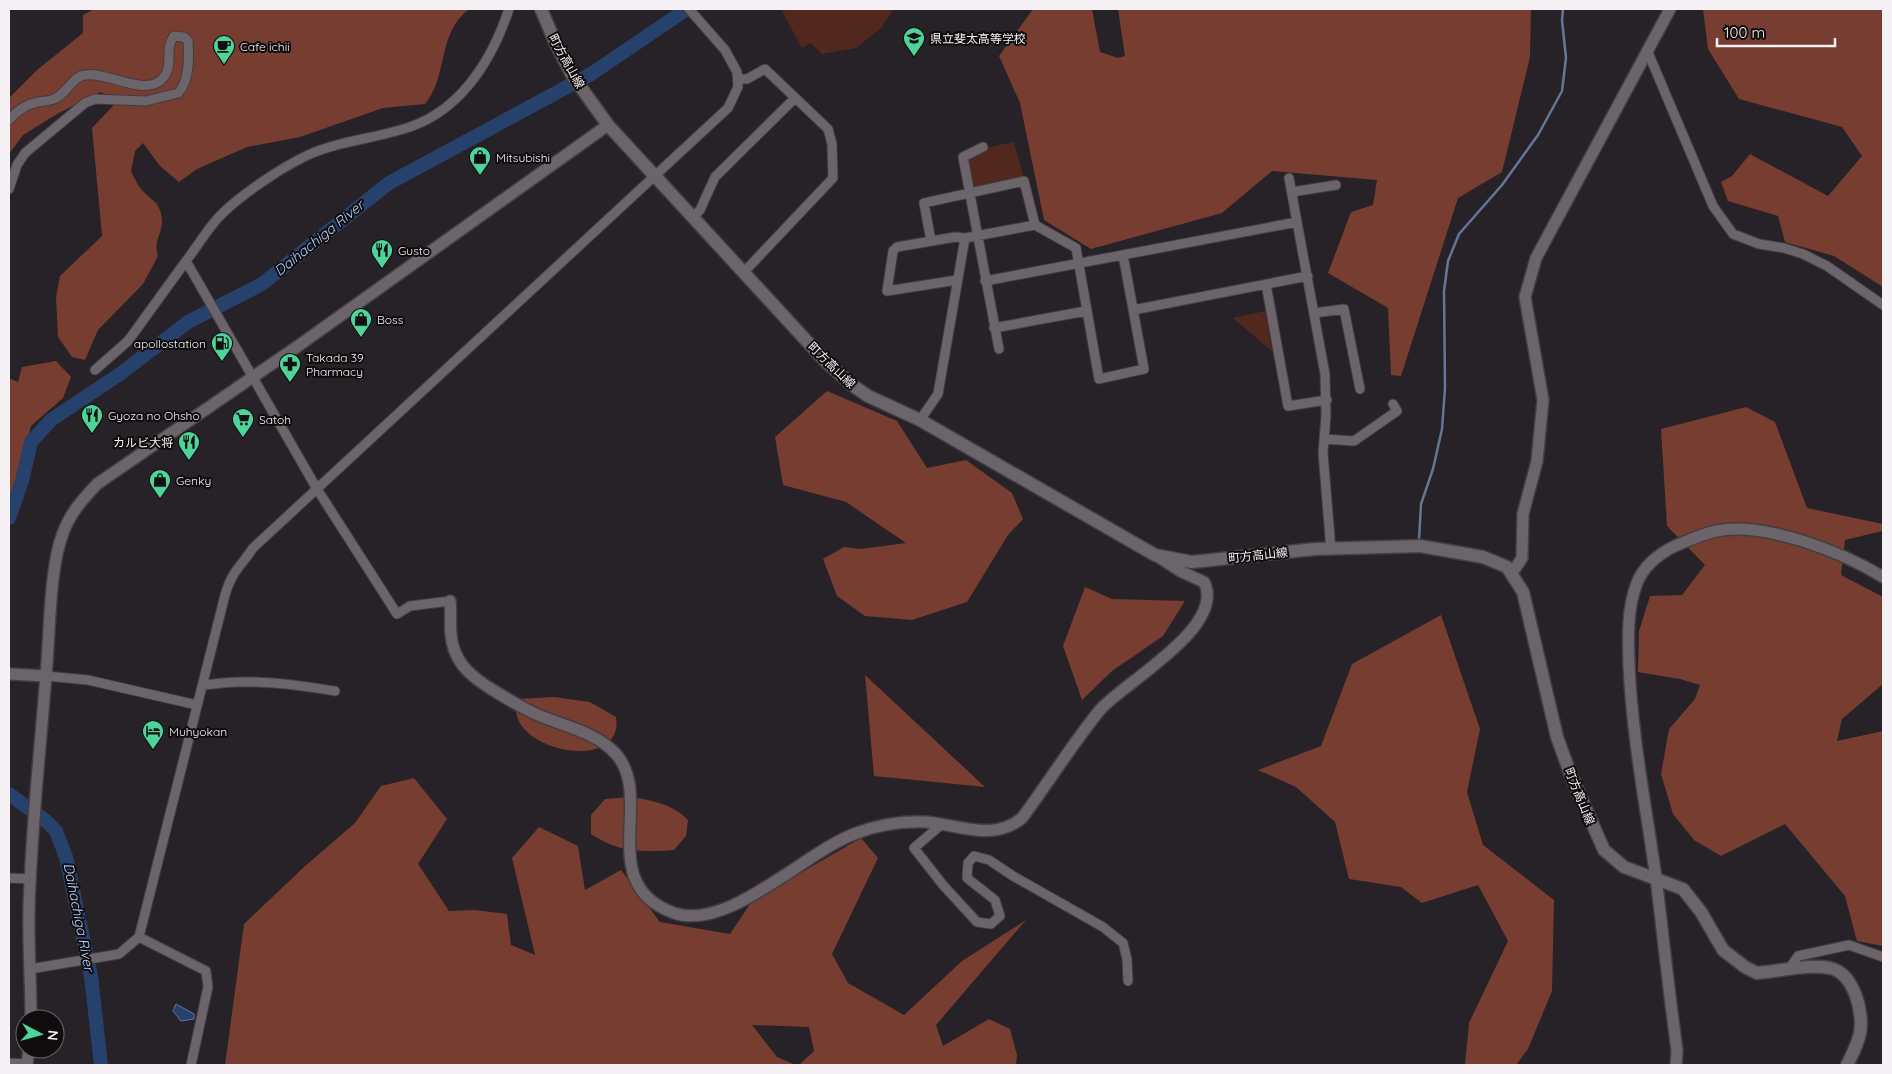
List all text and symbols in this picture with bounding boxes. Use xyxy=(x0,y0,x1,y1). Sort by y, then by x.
scale bar xyxy=(1717,15,1834,47)
text: 100 m xyxy=(1724,23,1765,42)
school or university icon: 県立斐太高等学校 xyxy=(902,26,926,57)
street label: 町方高山線 xyxy=(546,31,588,91)
place label: 県立斐太高等学校 xyxy=(930,31,1026,46)
cafe icon: Cafe ichii xyxy=(212,34,236,65)
place label: Cafe ichii xyxy=(240,39,290,54)
shop icon: Mitsubishi xyxy=(468,145,492,176)
place label: Mitsubishi xyxy=(496,150,550,165)
water label: Daihachiga River xyxy=(271,195,369,280)
restaurant icon: Gusto xyxy=(370,238,394,269)
place label: Gusto xyxy=(398,243,430,258)
shop icon: Boss xyxy=(349,307,373,338)
place label: Boss xyxy=(377,312,404,327)
fuel station icon: apollostation xyxy=(210,331,234,362)
place label: apollostation xyxy=(134,336,206,351)
street label: 町方高山線 xyxy=(805,339,859,391)
place label: Takada 39 Pharmacy xyxy=(306,350,364,379)
pharmacy icon: Takada 39 Pharmacy xyxy=(278,352,302,383)
restaurant icon: Gyoza no Ohsho xyxy=(80,403,104,434)
supermarket icon: Satoh xyxy=(231,407,255,438)
place label: Gyoza no Ohsho xyxy=(108,408,200,423)
place label: Satoh xyxy=(259,412,291,427)
restaurant icon: カルビ大将 xyxy=(177,430,201,461)
place label: カルビ大将 xyxy=(113,435,173,450)
shop icon: Genky xyxy=(148,468,172,499)
place label: Genky xyxy=(176,473,211,488)
street label: 町方高山線 xyxy=(1227,544,1289,566)
hotel icon: Muhyokan xyxy=(141,719,165,750)
place label: Muhyokan xyxy=(169,724,227,739)
street label: 町方高山線 xyxy=(1562,765,1598,827)
water label: Daihachiga River xyxy=(60,861,99,974)
north arrow xyxy=(15,1009,65,1059)
text: N xyxy=(43,1029,62,1041)

